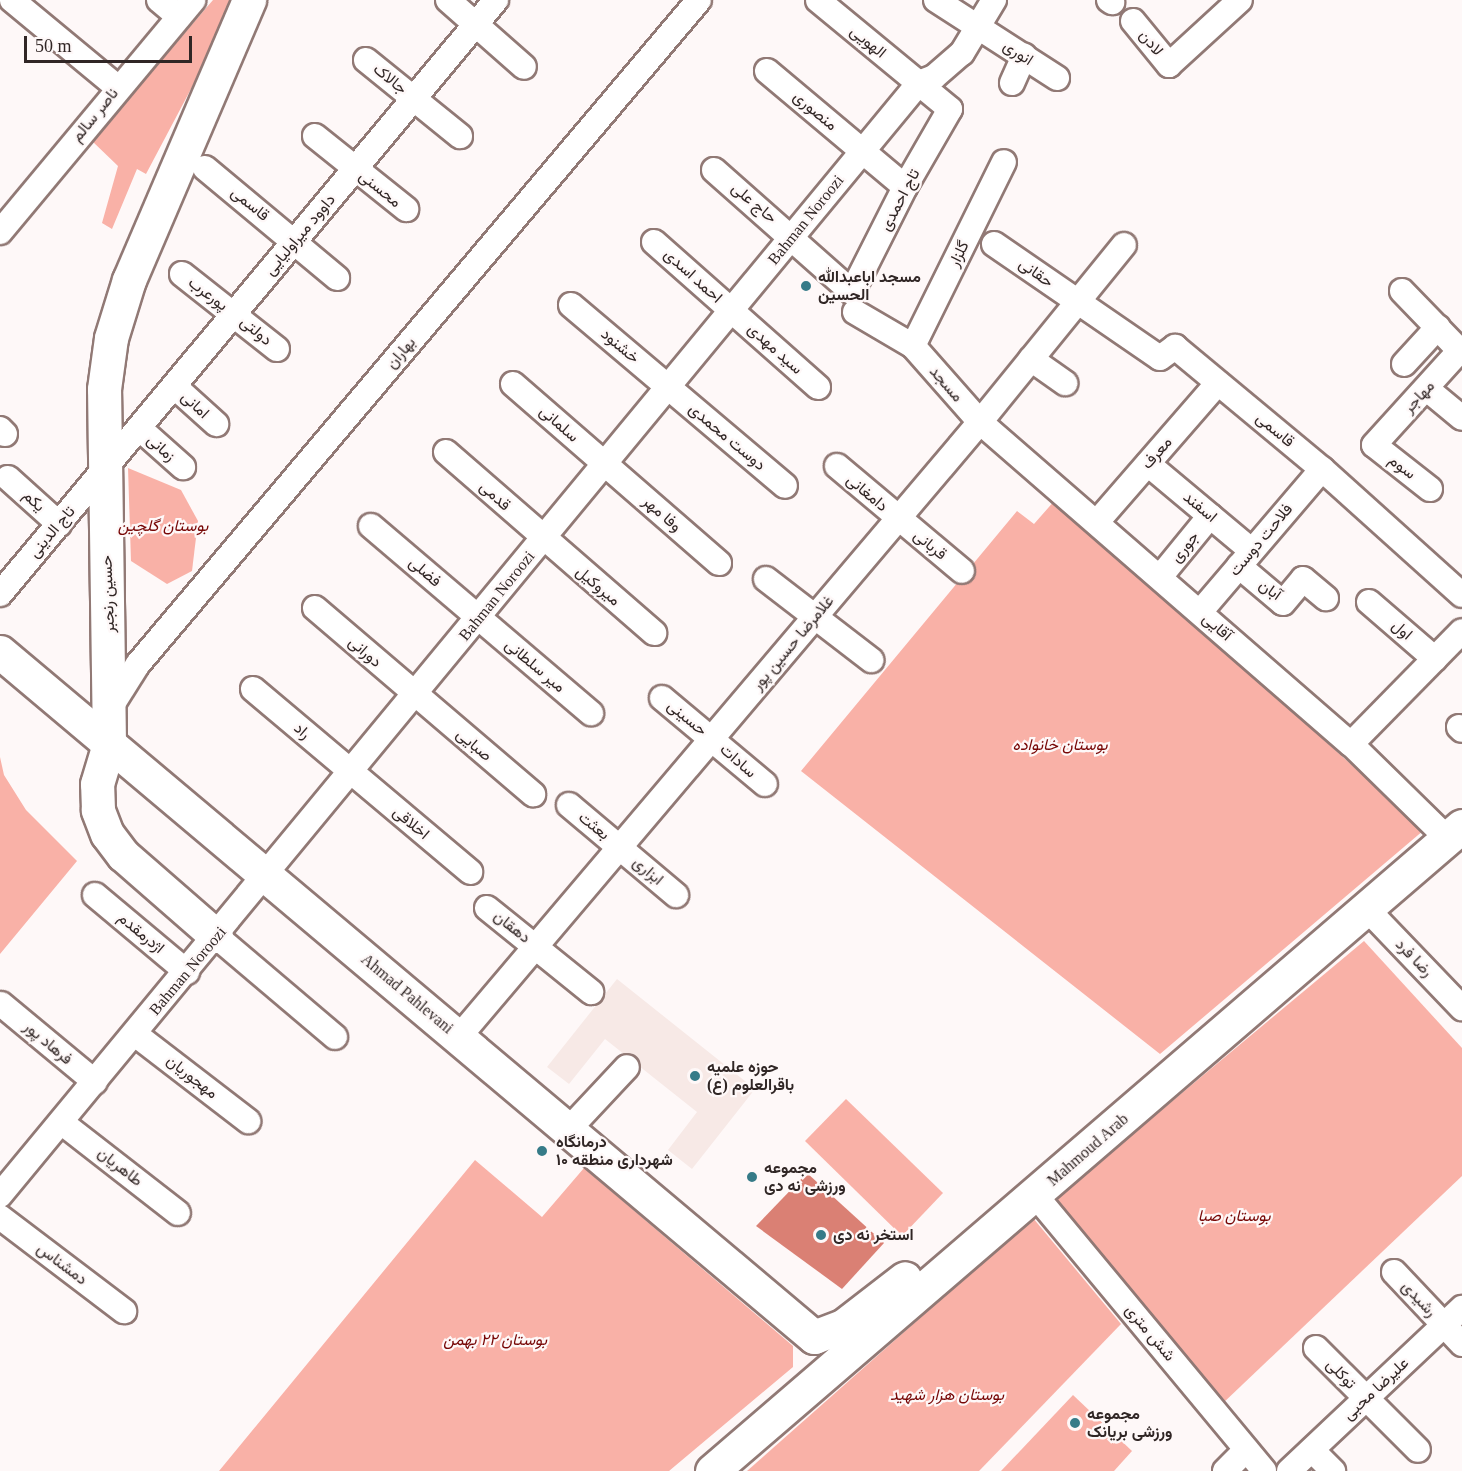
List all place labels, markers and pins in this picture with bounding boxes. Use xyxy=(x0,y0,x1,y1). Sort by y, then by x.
place label: مسجد اباعبدالله الحسین xyxy=(818,267,921,305)
marker: مسجد اباعبدالله الحسین xyxy=(799,279,813,293)
place label: حوزه علمیه باقرالعلوم (ع) xyxy=(707,1057,794,1095)
marker: حوزه علمیه باقرالعلوم (ع) xyxy=(688,1069,702,1083)
place label: درمانگاه شهرداری منطقه ۱۰ xyxy=(556,1132,673,1170)
marker: درمانگاه شهرداری منطقه ۱۰ xyxy=(533,1142,551,1160)
place label: مجموعه ورزشی نه دی xyxy=(764,1158,846,1196)
marker: مجموعه ورزشی نه دی xyxy=(745,1170,759,1184)
place label: استخر نه دی xyxy=(833,1225,914,1245)
marker: استخر نه دی xyxy=(814,1228,828,1242)
place label: مجموعه ورزشی بریانک xyxy=(1087,1404,1173,1442)
marker: مجموعه ورزشی بریانک xyxy=(1068,1416,1082,1430)

